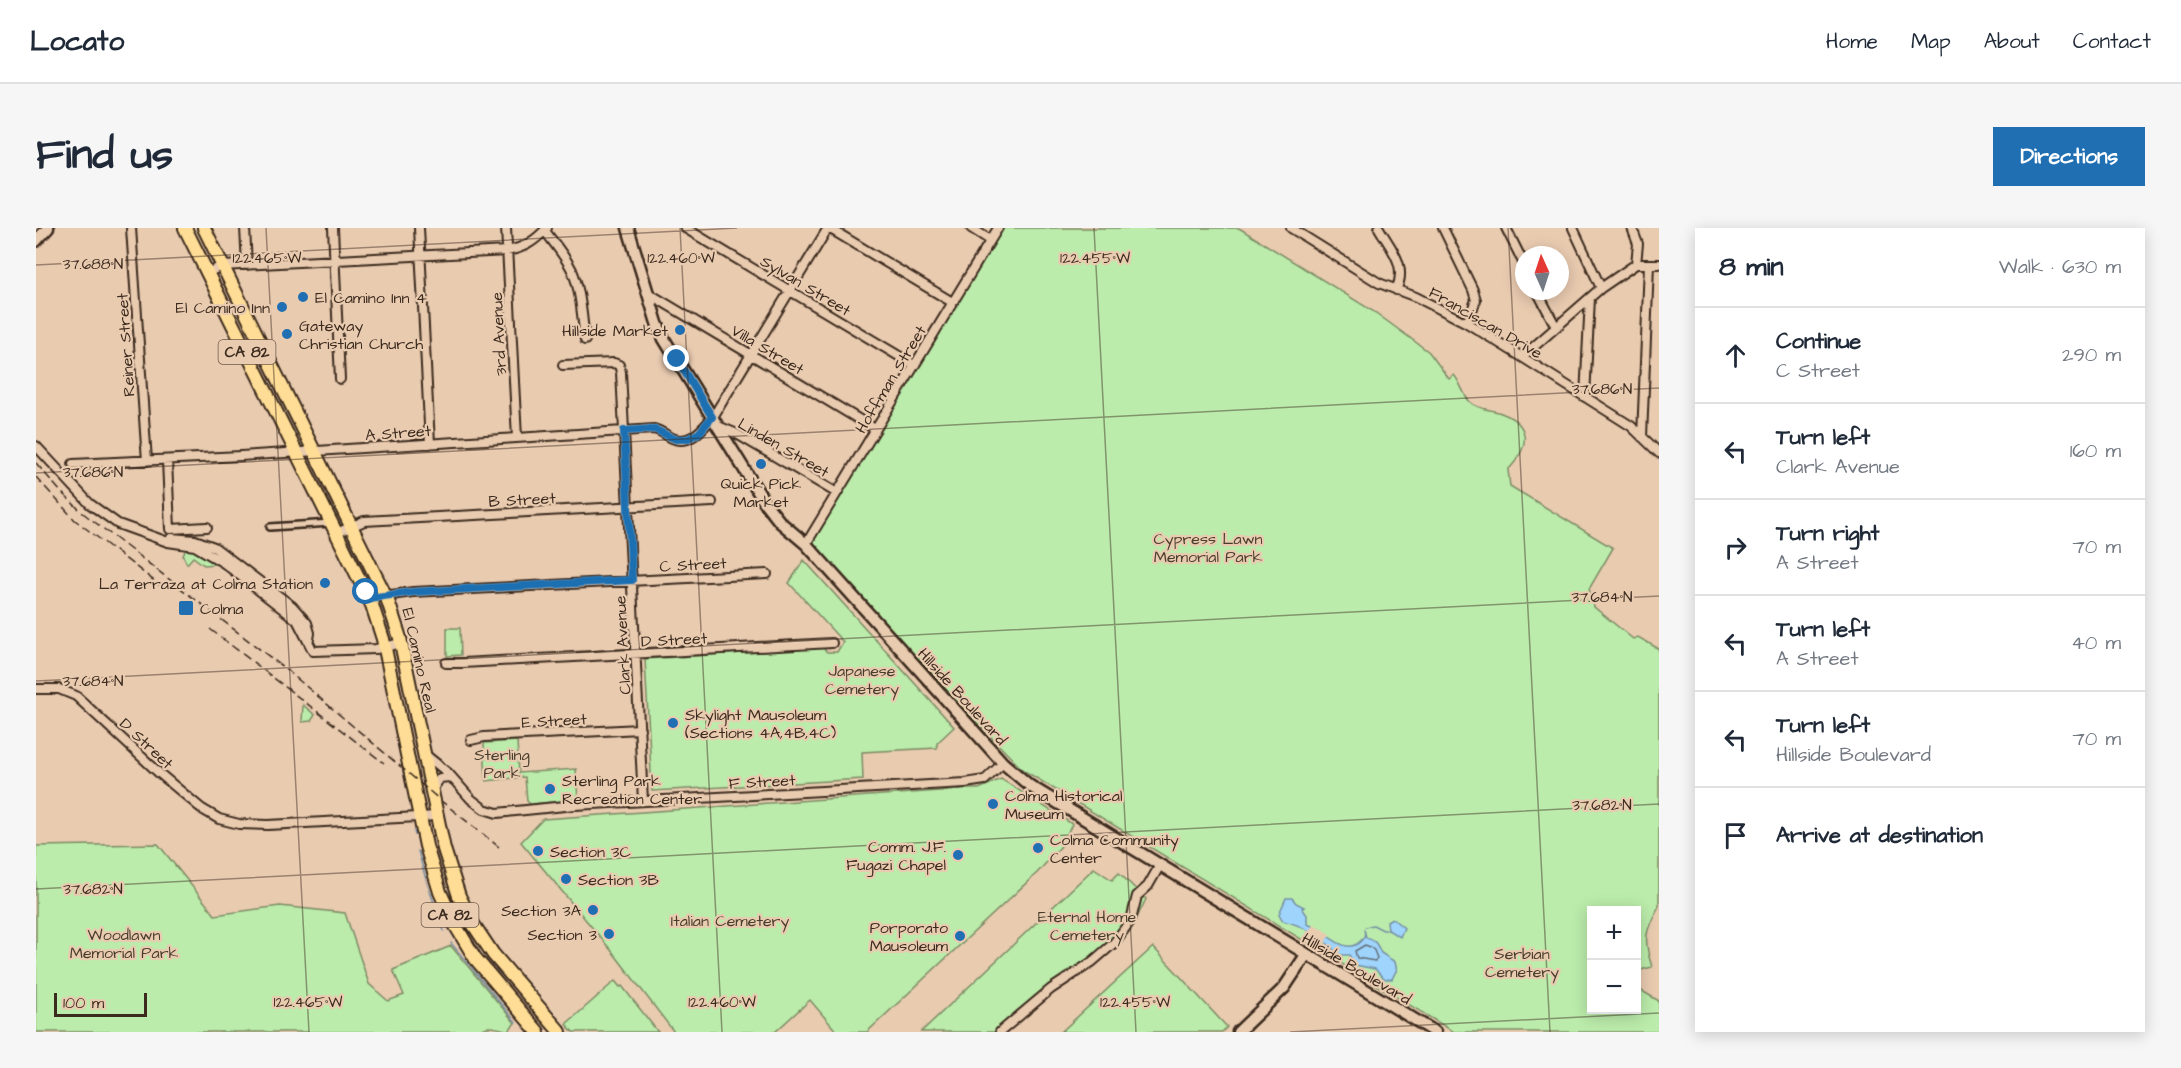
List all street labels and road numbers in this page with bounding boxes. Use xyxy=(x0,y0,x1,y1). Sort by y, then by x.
street label: Sylvan Street xyxy=(756,250,855,323)
street label: Franciscan Drive xyxy=(1425,281,1547,365)
street label: 3rd Avenue xyxy=(486,291,512,376)
street label: Reiner Street xyxy=(111,292,141,397)
street label: Villa Street xyxy=(727,319,808,381)
street label: Hoffman Street xyxy=(850,321,932,437)
road number: CA 82 xyxy=(218,340,276,364)
street label: Linden Street xyxy=(734,413,834,483)
street label: A Street xyxy=(364,420,432,446)
street label: B Street xyxy=(488,487,557,513)
street label: C Street xyxy=(659,552,728,578)
street label: Clark Avenue xyxy=(609,595,637,695)
street label: El Camino Real xyxy=(396,606,442,715)
street label: D Street xyxy=(640,627,708,653)
street label: Hillside Boulevard xyxy=(913,643,1012,750)
street label: E Street xyxy=(521,708,588,734)
street label: D Street xyxy=(115,713,178,775)
street label: F Street xyxy=(728,769,797,795)
road number: CA 82 xyxy=(422,903,478,927)
street label: Hillside Boulevard xyxy=(1298,927,1415,1010)

